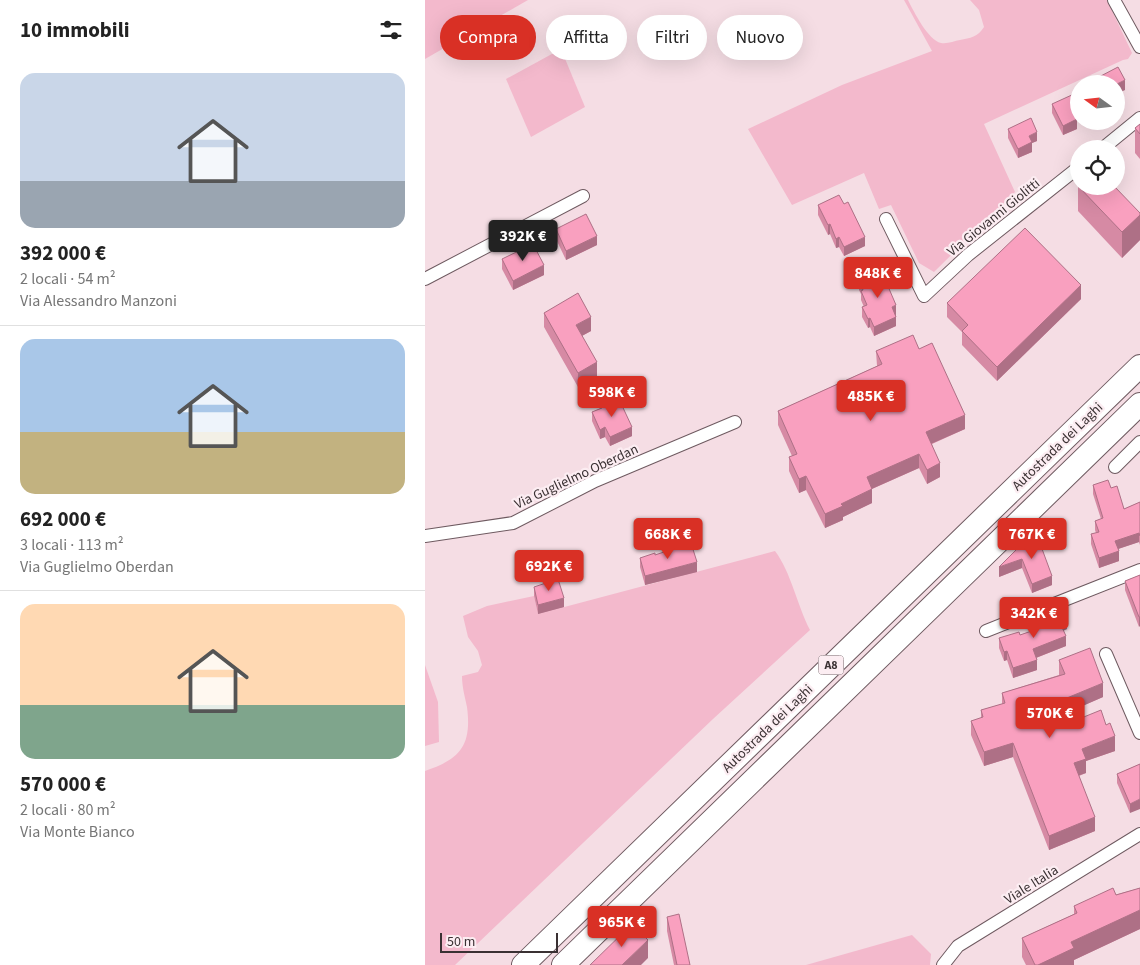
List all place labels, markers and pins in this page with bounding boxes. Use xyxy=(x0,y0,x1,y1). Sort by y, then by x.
pin: 392K € xyxy=(482,220,564,262)
pin: 848K € xyxy=(837,256,919,299)
pin: 598K € xyxy=(571,376,653,418)
pin: 485K € xyxy=(830,380,912,422)
pin: 668K € xyxy=(627,518,709,560)
pin: 767K € xyxy=(991,518,1073,560)
pin: 692K € xyxy=(508,550,590,592)
pin: 342K € xyxy=(993,596,1075,639)
pin: 570K € xyxy=(1009,696,1091,739)
pin: 965K € xyxy=(581,906,663,948)

